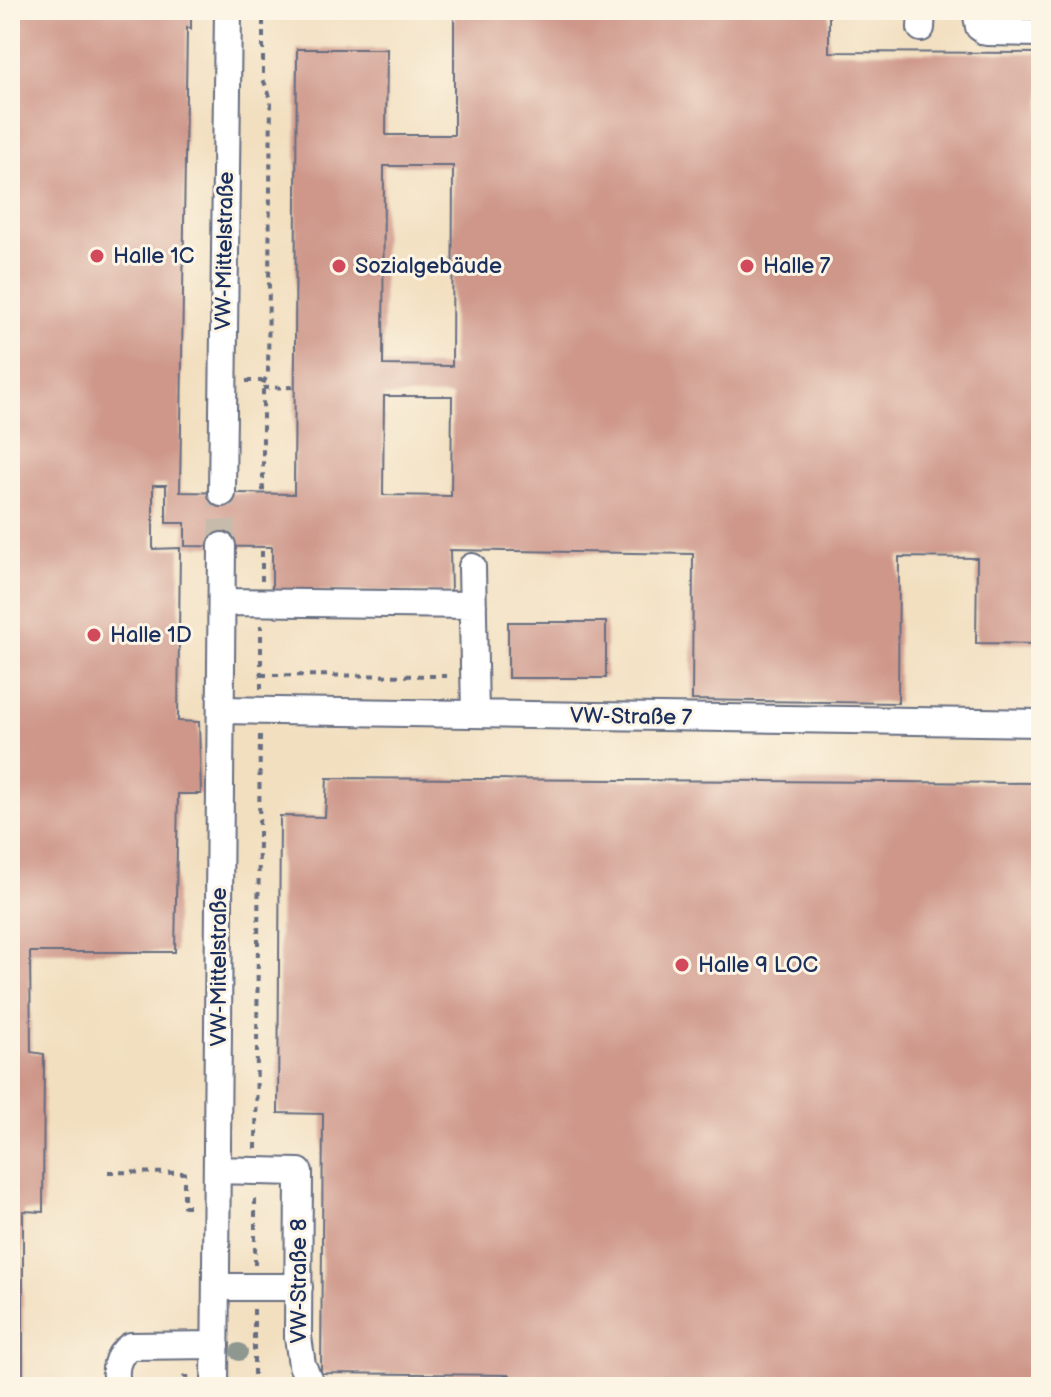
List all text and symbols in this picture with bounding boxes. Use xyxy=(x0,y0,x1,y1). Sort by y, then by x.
street label: VW-Mittelstraße xyxy=(210,171,240,331)
place label: Halle 1C xyxy=(113,243,194,270)
marker: Halle 1C xyxy=(88,247,106,265)
place label: Sozialgebäude xyxy=(355,253,502,280)
place label: Halle 7 xyxy=(763,253,831,280)
marker: Sozialgebäude xyxy=(330,257,348,275)
marker: Halle 7 xyxy=(738,257,756,275)
place label: Halle 1D xyxy=(110,622,192,649)
marker: Halle 1D xyxy=(85,626,103,644)
street label: VW-Straße 7 xyxy=(570,702,693,732)
street label: VW-Mittelstraße xyxy=(206,888,233,1046)
place label: Halle 9 LOC xyxy=(698,952,818,979)
marker: Halle 9 LOC xyxy=(673,956,691,974)
street label: VW-Straße 8 xyxy=(286,1218,313,1344)

